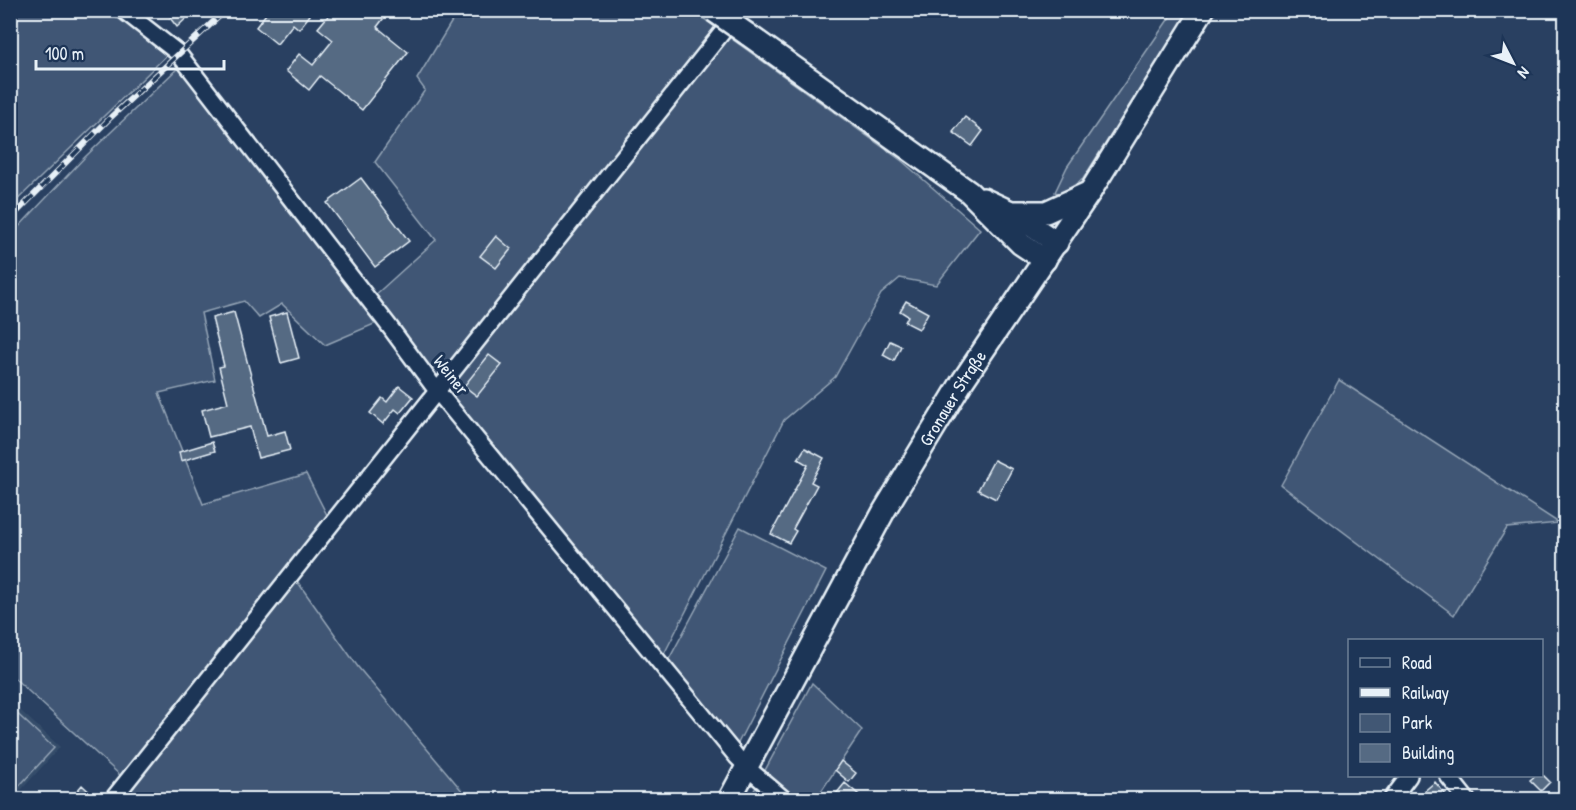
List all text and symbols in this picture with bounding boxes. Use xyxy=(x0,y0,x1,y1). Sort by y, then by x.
scale bar xyxy=(36,33,224,71)
north arrow xyxy=(1483,33,1543,93)
text: 100 m xyxy=(45,41,84,66)
text: N xyxy=(1513,63,1535,84)
street label: Gronauer Straße xyxy=(913,345,992,451)
street label: Weiner xyxy=(428,349,475,400)
legend xyxy=(1348,639,1543,777)
text: Road xyxy=(1402,650,1432,675)
text: Railway xyxy=(1402,680,1449,705)
text: Park xyxy=(1402,710,1433,735)
text: Building xyxy=(1402,740,1454,765)

